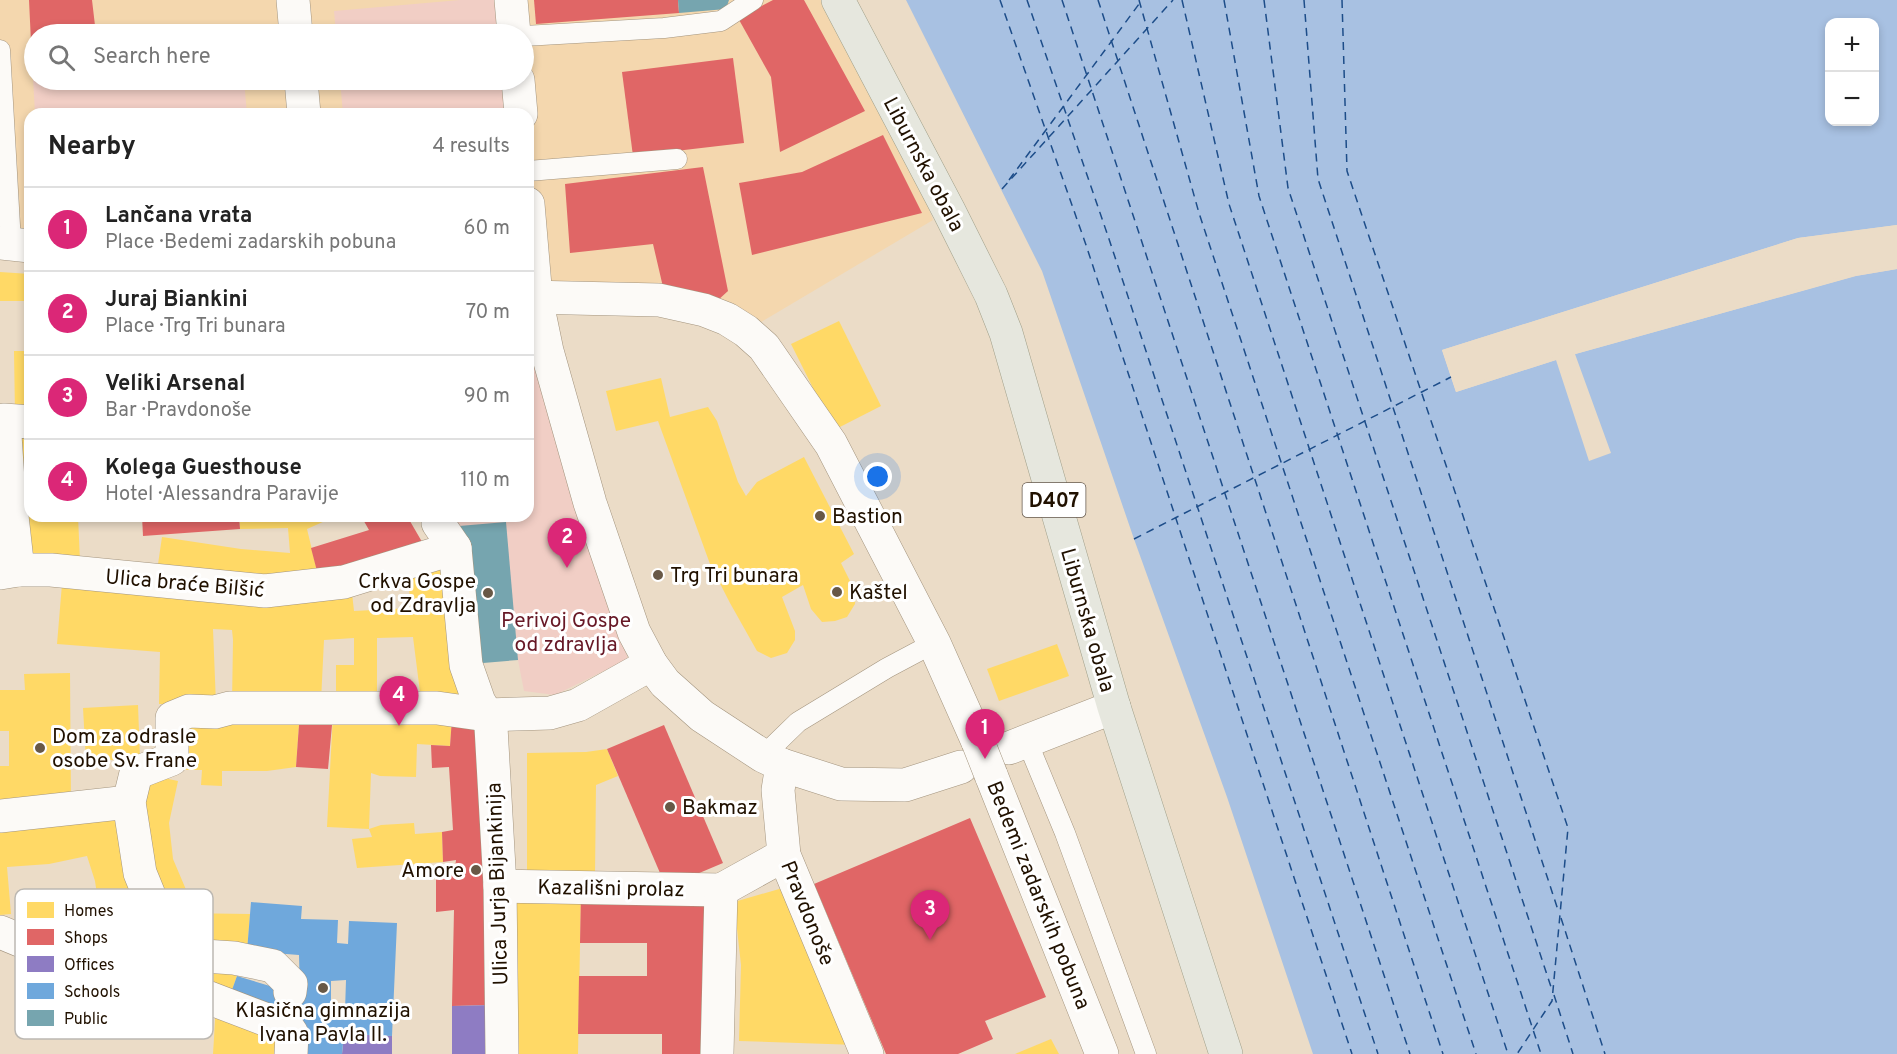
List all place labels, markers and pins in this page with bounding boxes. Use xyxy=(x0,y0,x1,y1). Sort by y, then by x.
place label: Bastion xyxy=(832,504,903,531)
marker: Bastion xyxy=(813,509,827,523)
pin: 2 xyxy=(548,518,586,568)
place label: Trg Tri bunara xyxy=(670,563,799,590)
marker: Trg Tri bunara xyxy=(651,568,665,582)
place label: Crkva Gospe od Zdravlja xyxy=(358,569,476,620)
place label: Kaštel xyxy=(849,580,908,607)
marker: Kaštel xyxy=(830,585,844,599)
marker: Crkva Gospe od Zdravlja xyxy=(481,586,495,600)
pin: 4 xyxy=(380,676,418,726)
pin: 1 xyxy=(966,710,1004,759)
place label: Dom za odrasle osobe Sv. Frane xyxy=(52,724,197,775)
marker: Dom za odrasle osobe Sv. Frane xyxy=(33,741,47,755)
place label: Bakmaz xyxy=(682,795,758,822)
marker: Bakmaz xyxy=(663,800,677,814)
place label: Amore xyxy=(401,858,464,885)
marker: Amore xyxy=(469,863,483,877)
pin: 3 xyxy=(910,890,950,940)
marker: Klasična gimnazija Ivana Pavla II. xyxy=(316,981,330,995)
place label: Klasična gimnazija Ivana Pavla II. xyxy=(235,998,411,1049)

